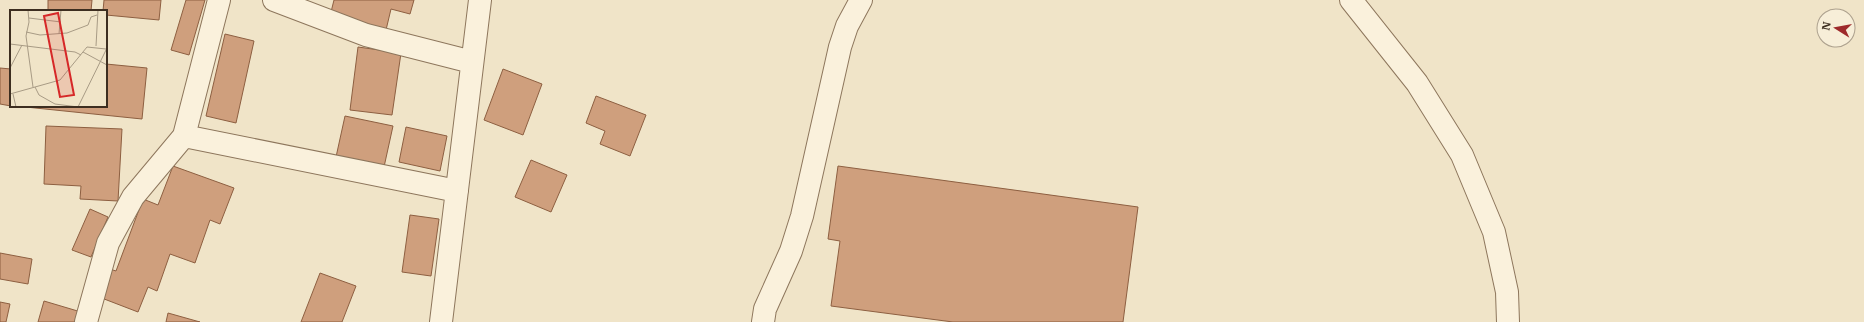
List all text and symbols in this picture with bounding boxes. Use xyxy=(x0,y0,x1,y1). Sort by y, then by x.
north arrow xyxy=(1816,8,1856,48)
inset map xyxy=(10,10,107,107)
text: N xyxy=(1818,20,1834,32)

